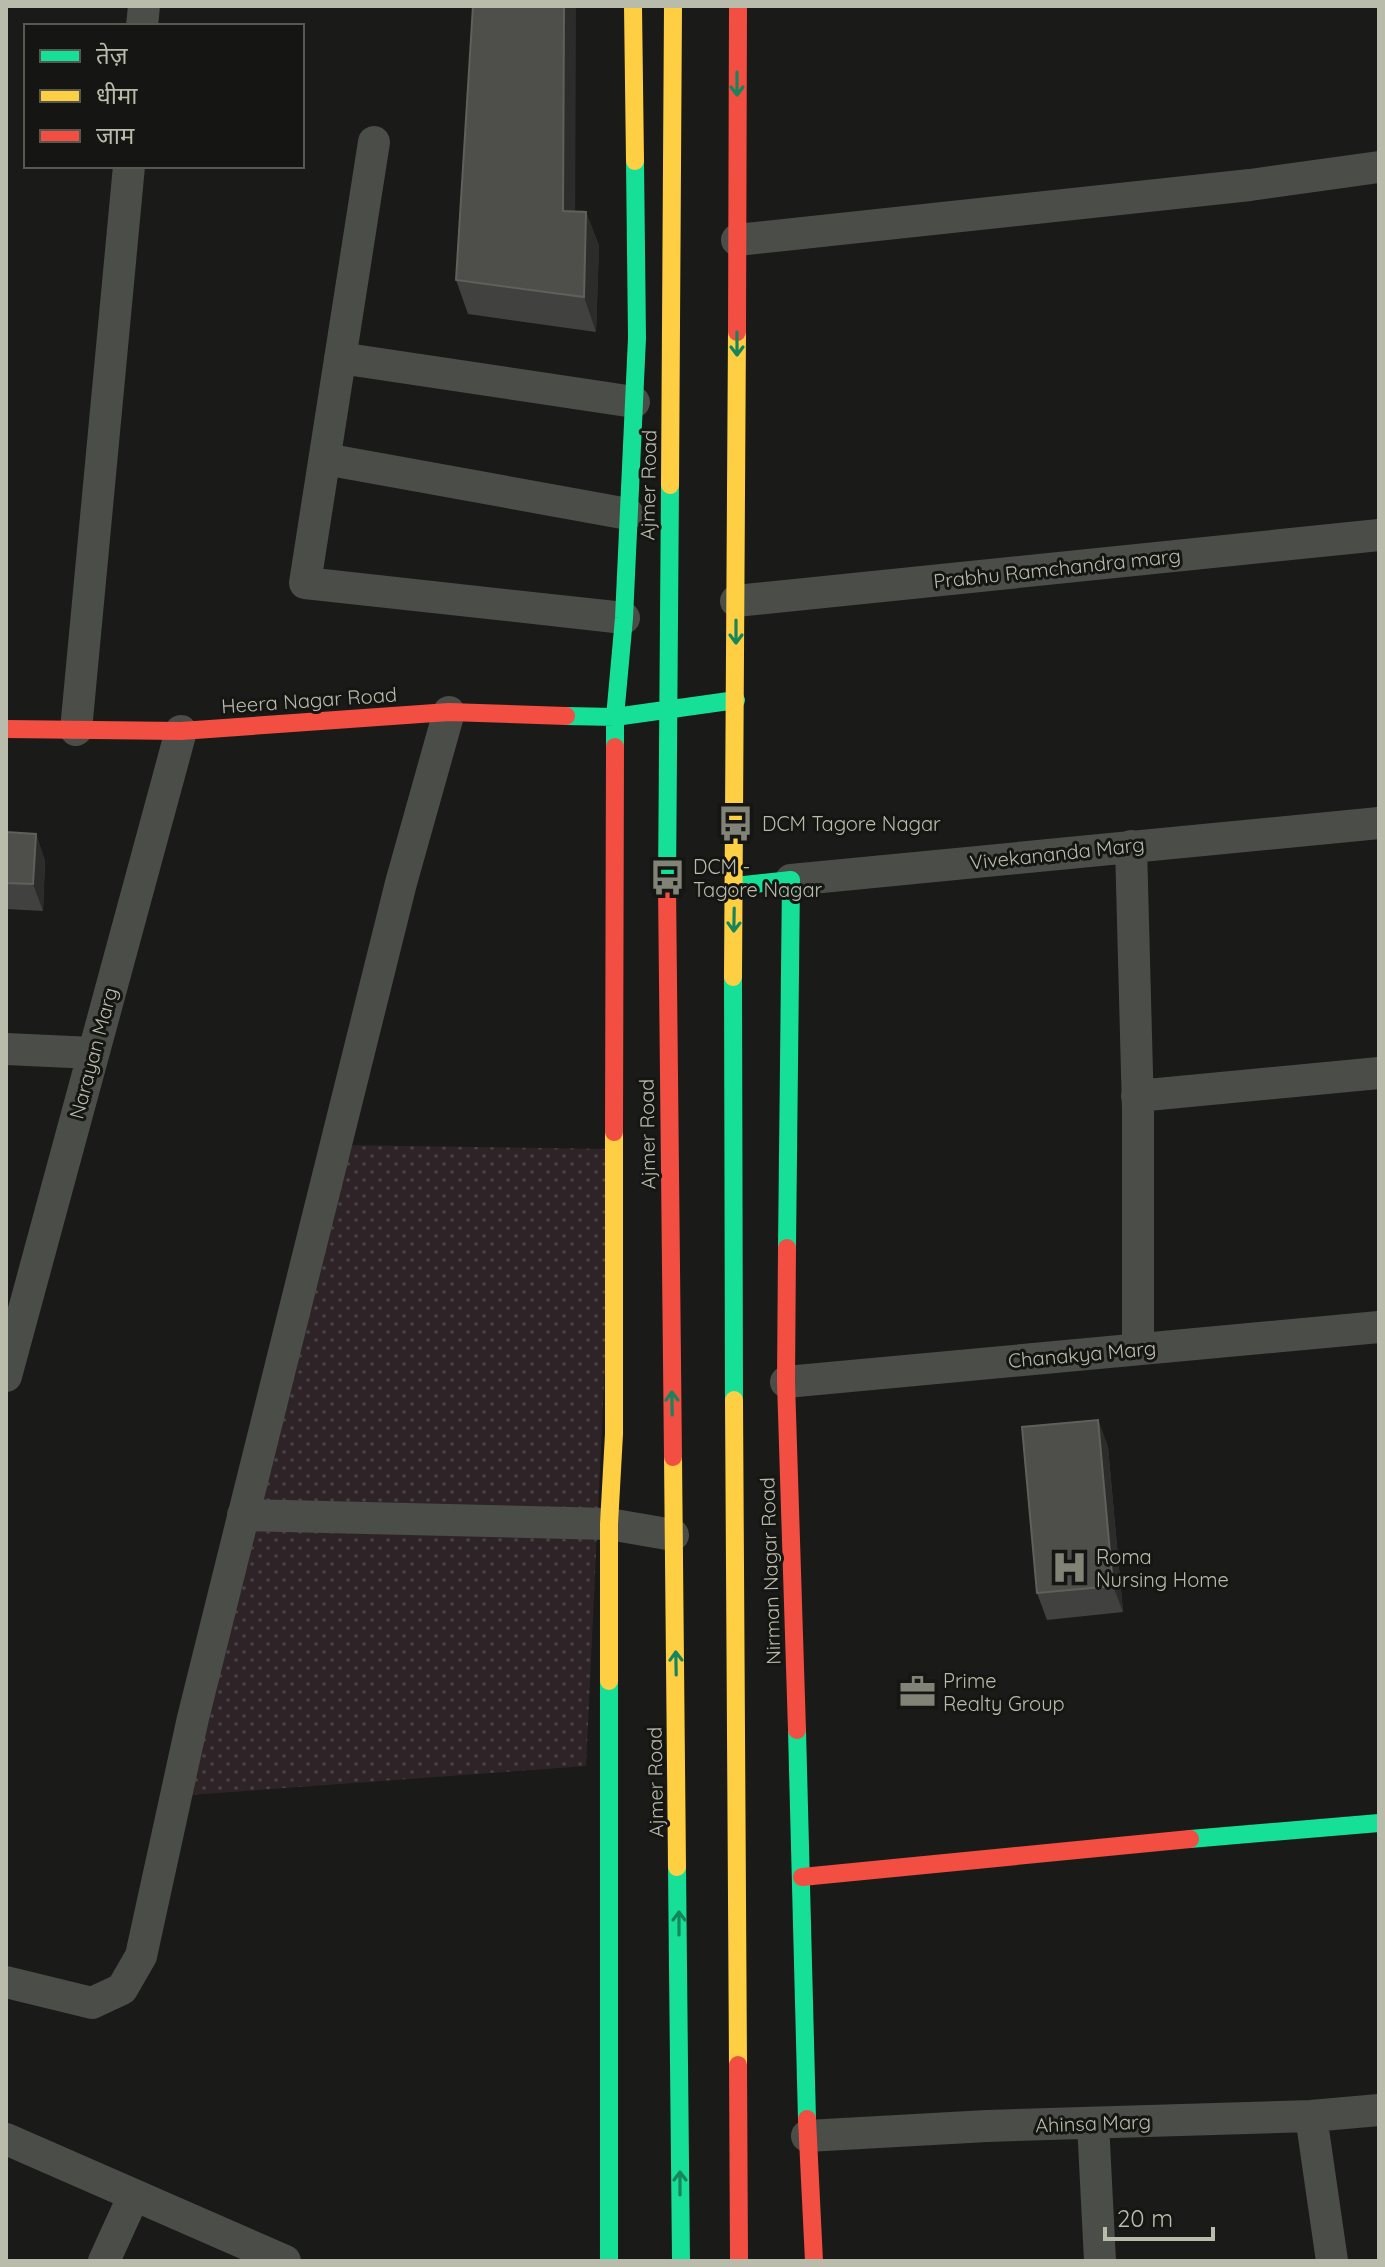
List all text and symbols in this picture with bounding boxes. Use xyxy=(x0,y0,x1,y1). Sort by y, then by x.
legend xyxy=(24,24,304,168)
text: तेज़ xyxy=(96,40,129,70)
one-way arrow xyxy=(729,70,745,97)
text: धीमा xyxy=(96,80,138,110)
text: जाम xyxy=(96,120,135,150)
one-way arrow xyxy=(729,330,745,357)
street label: Ajmer Road xyxy=(635,429,661,541)
street label: Prabhu Ramchandra marg xyxy=(932,543,1182,593)
one-way arrow xyxy=(728,618,744,645)
street label: Heera Nagar Road xyxy=(220,681,398,719)
bus stop icon: DCM Tagore Nagar xyxy=(717,804,755,842)
place label: DCM Tagore Nagar xyxy=(762,811,941,836)
street label: Vivekananda Marg xyxy=(968,831,1146,875)
place label: DCM - Tagore Nagar xyxy=(693,854,823,902)
bus stop icon: DCM - Tagore Nagar xyxy=(648,859,686,897)
one-way arrow xyxy=(726,906,742,933)
street label: Narayan Marg xyxy=(63,984,123,1122)
street label: Ajmer Road xyxy=(634,1078,660,1190)
street label: Chanakya Marg xyxy=(1007,1335,1157,1373)
one-way arrow xyxy=(664,1390,680,1417)
street label: Nirman Nagar Road xyxy=(754,1477,786,1665)
place label: Roma Nursing Home xyxy=(1096,1544,1229,1592)
hospital icon: Roma Nursing Home xyxy=(1051,1548,1089,1586)
one-way arrow xyxy=(668,1650,684,1677)
place label: Prime Realty Group xyxy=(943,1668,1065,1716)
office icon: Prime Realty Group xyxy=(898,1672,936,1710)
street label: Ajmer Road xyxy=(642,1726,668,1838)
one-way arrow xyxy=(671,1910,686,1937)
street label: Ahinsa Marg xyxy=(1035,2108,1151,2138)
one-way arrow xyxy=(672,2170,688,2197)
scale bar xyxy=(1105,2191,1213,2241)
text: 20 m xyxy=(1117,2203,1173,2233)

